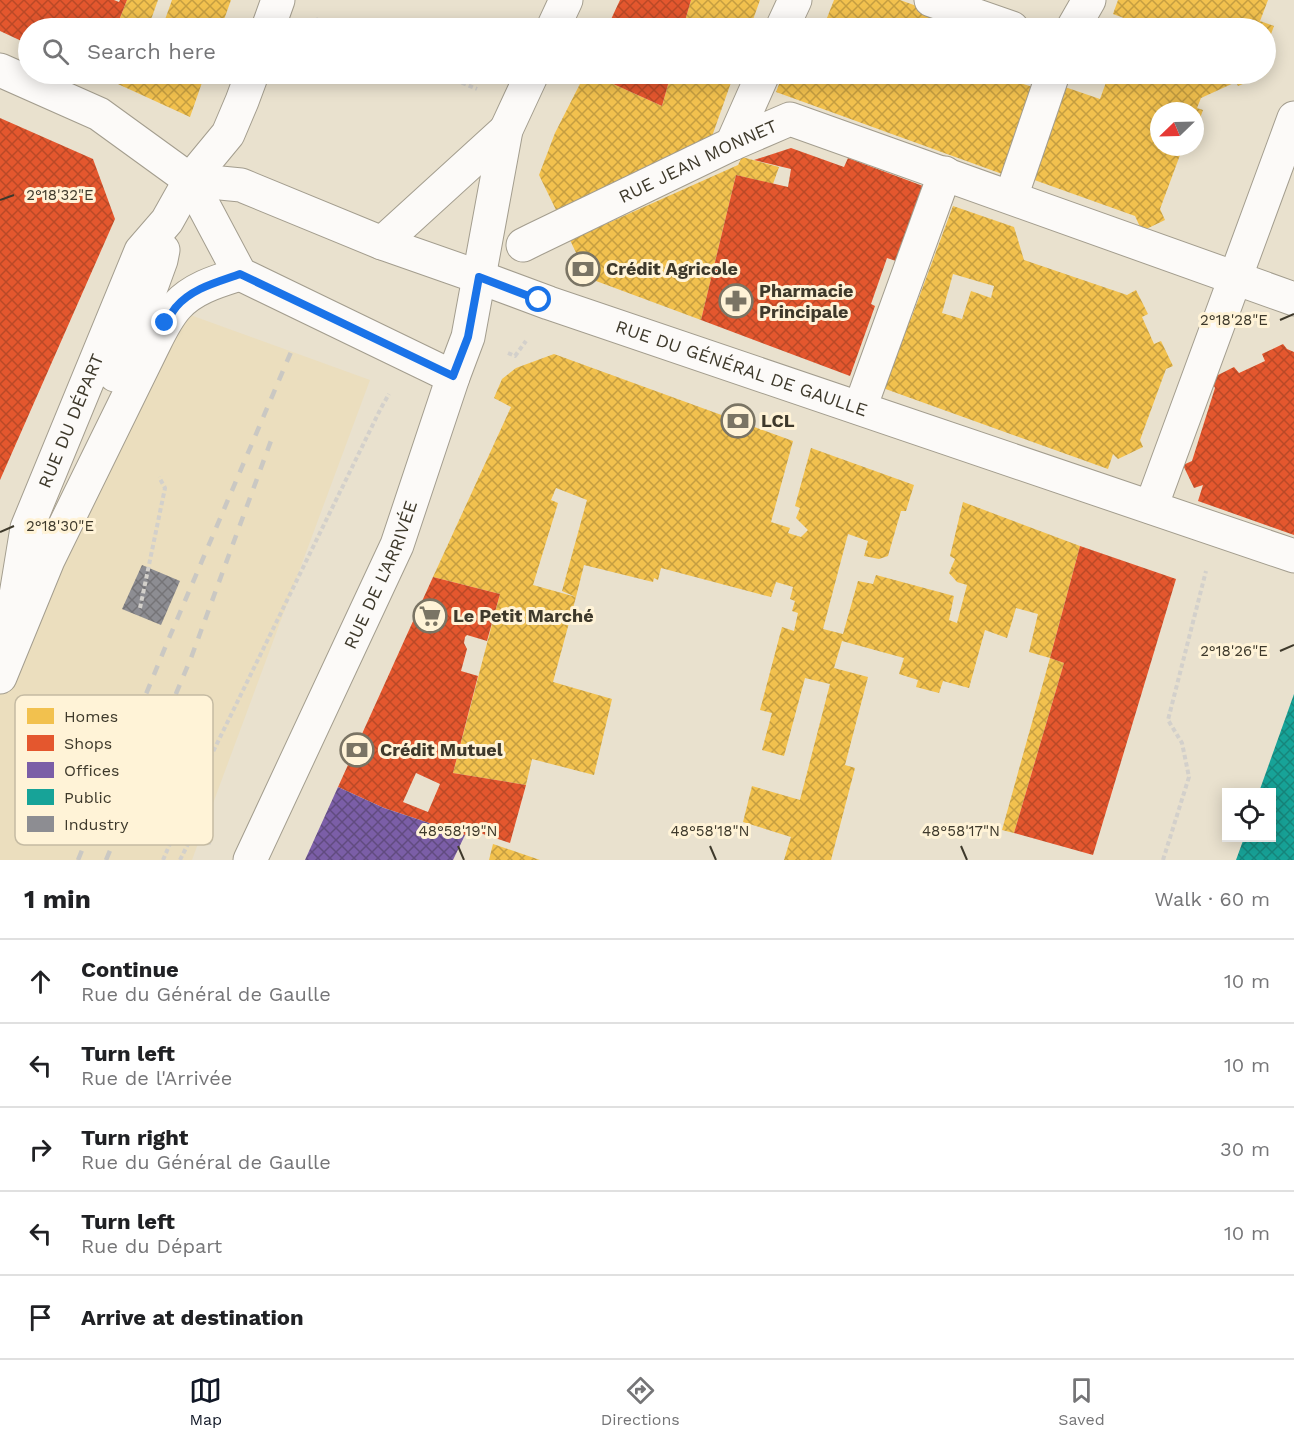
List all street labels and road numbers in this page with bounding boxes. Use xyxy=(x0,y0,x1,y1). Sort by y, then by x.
street label: RUE JEAN MONNET xyxy=(615,115,780,207)
street label: RUE DU GÉNÉRAL DE GAULLE xyxy=(613,315,870,420)
street label: RUE DU DÉPART xyxy=(34,350,108,491)
street label: RUE DE L'ARRIVÉE xyxy=(339,498,421,652)

